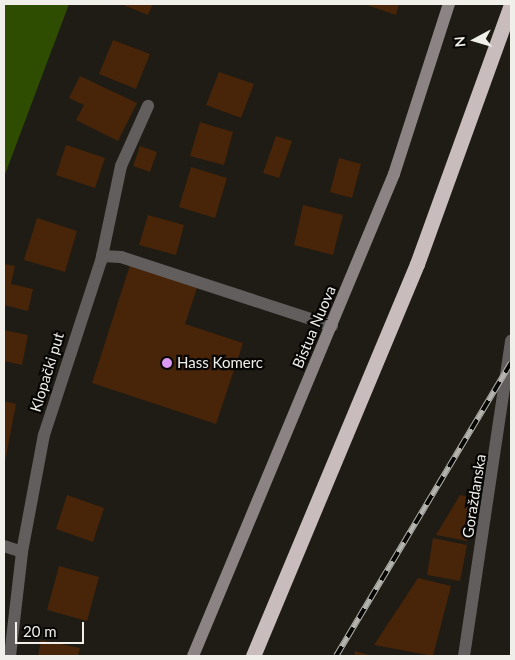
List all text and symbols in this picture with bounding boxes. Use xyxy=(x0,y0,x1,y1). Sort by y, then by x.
north arrow xyxy=(450,15,500,65)
text: N xyxy=(451,35,469,48)
street label: Bistua Nuova xyxy=(289,283,339,371)
street label: Klopački put xyxy=(26,330,68,414)
place label: Hass Komerc xyxy=(177,354,263,372)
marker: Hass Komerc xyxy=(161,357,173,369)
street label: Goraždanska xyxy=(458,453,490,539)
scale bar xyxy=(18,612,86,644)
text: 20 m xyxy=(23,622,57,640)

